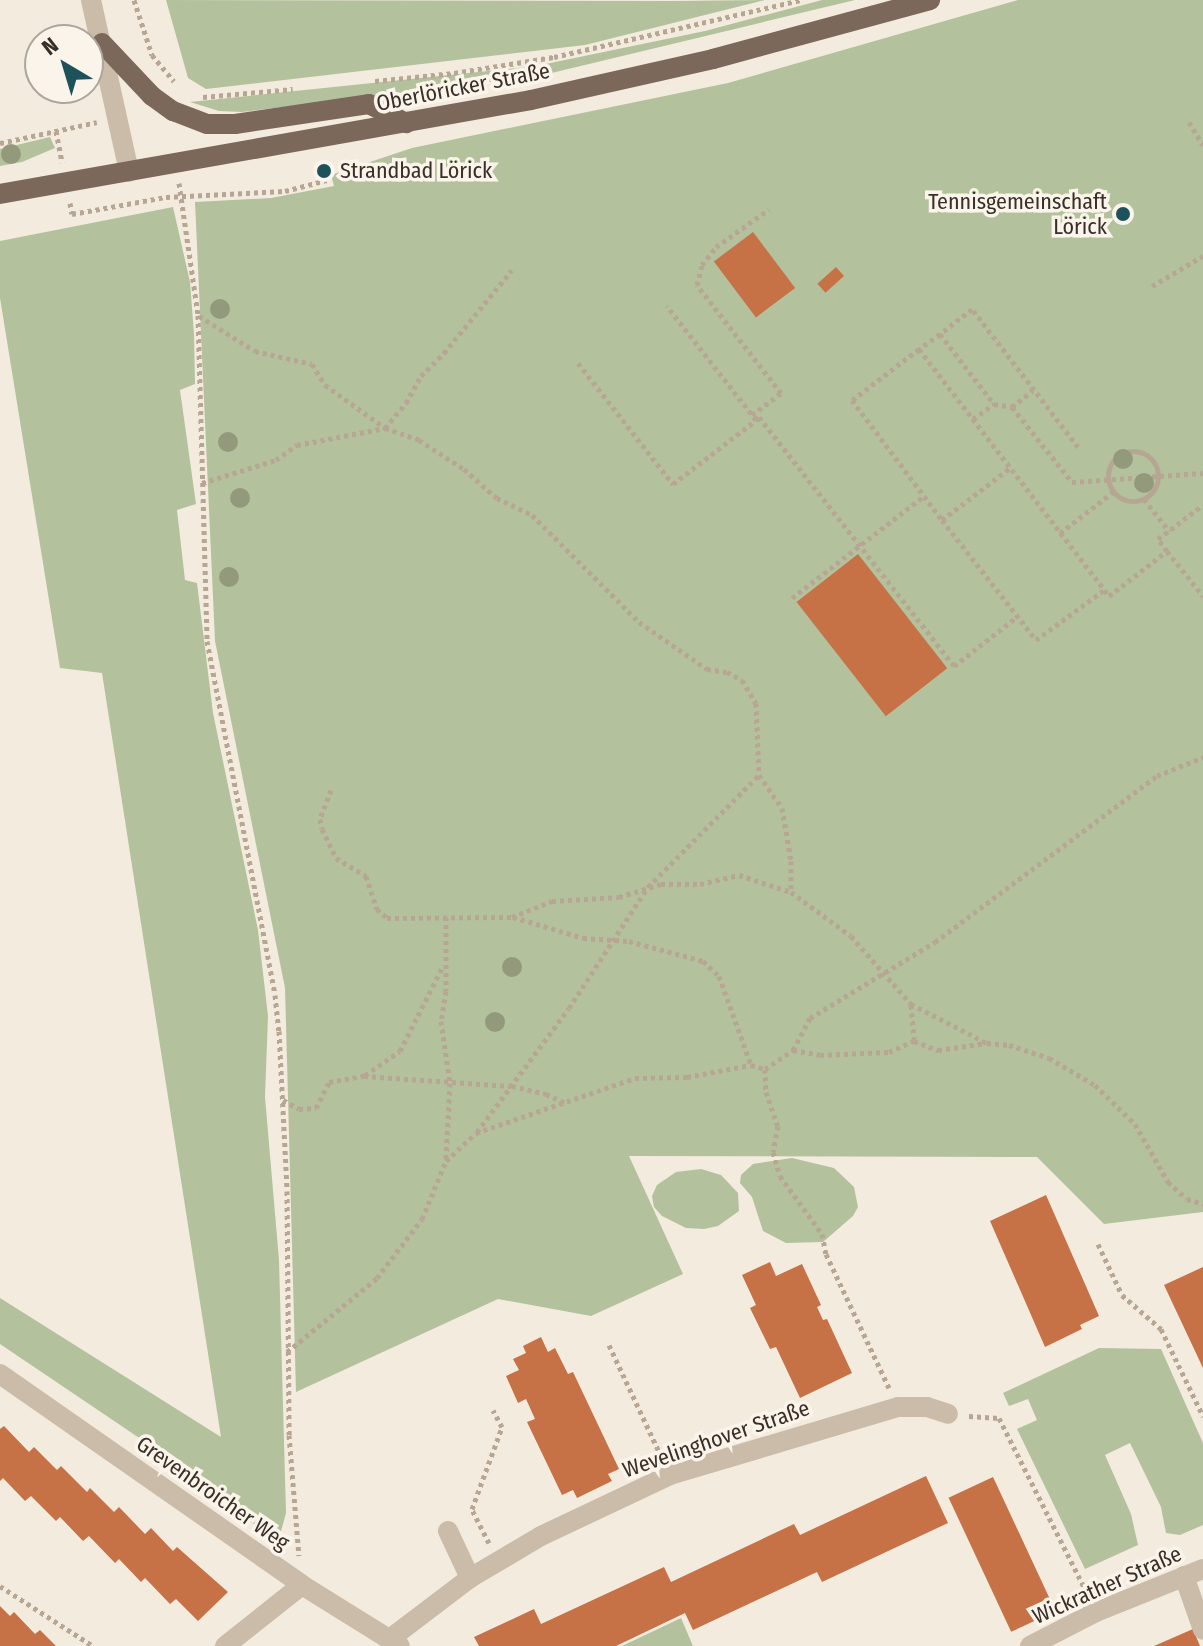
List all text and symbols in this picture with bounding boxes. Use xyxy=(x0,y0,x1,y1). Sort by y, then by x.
north arrow xyxy=(24,24,104,104)
text: N xyxy=(37,32,64,61)
street label: Oberlöricker Straße xyxy=(374,57,552,117)
place label: Strandbad Lörick xyxy=(340,158,492,184)
marker: Strandbad Lörick xyxy=(315,162,333,180)
place label: Tennisgemeinschaft Lörick xyxy=(928,188,1107,240)
marker: Tennisgemeinschaft Lörick xyxy=(1114,205,1132,223)
street label: Wevelinghover Straße xyxy=(619,1395,813,1483)
street label: Grevenbroicher Weg xyxy=(131,1430,295,1556)
street label: Wickrather Straße xyxy=(1028,1540,1186,1630)

